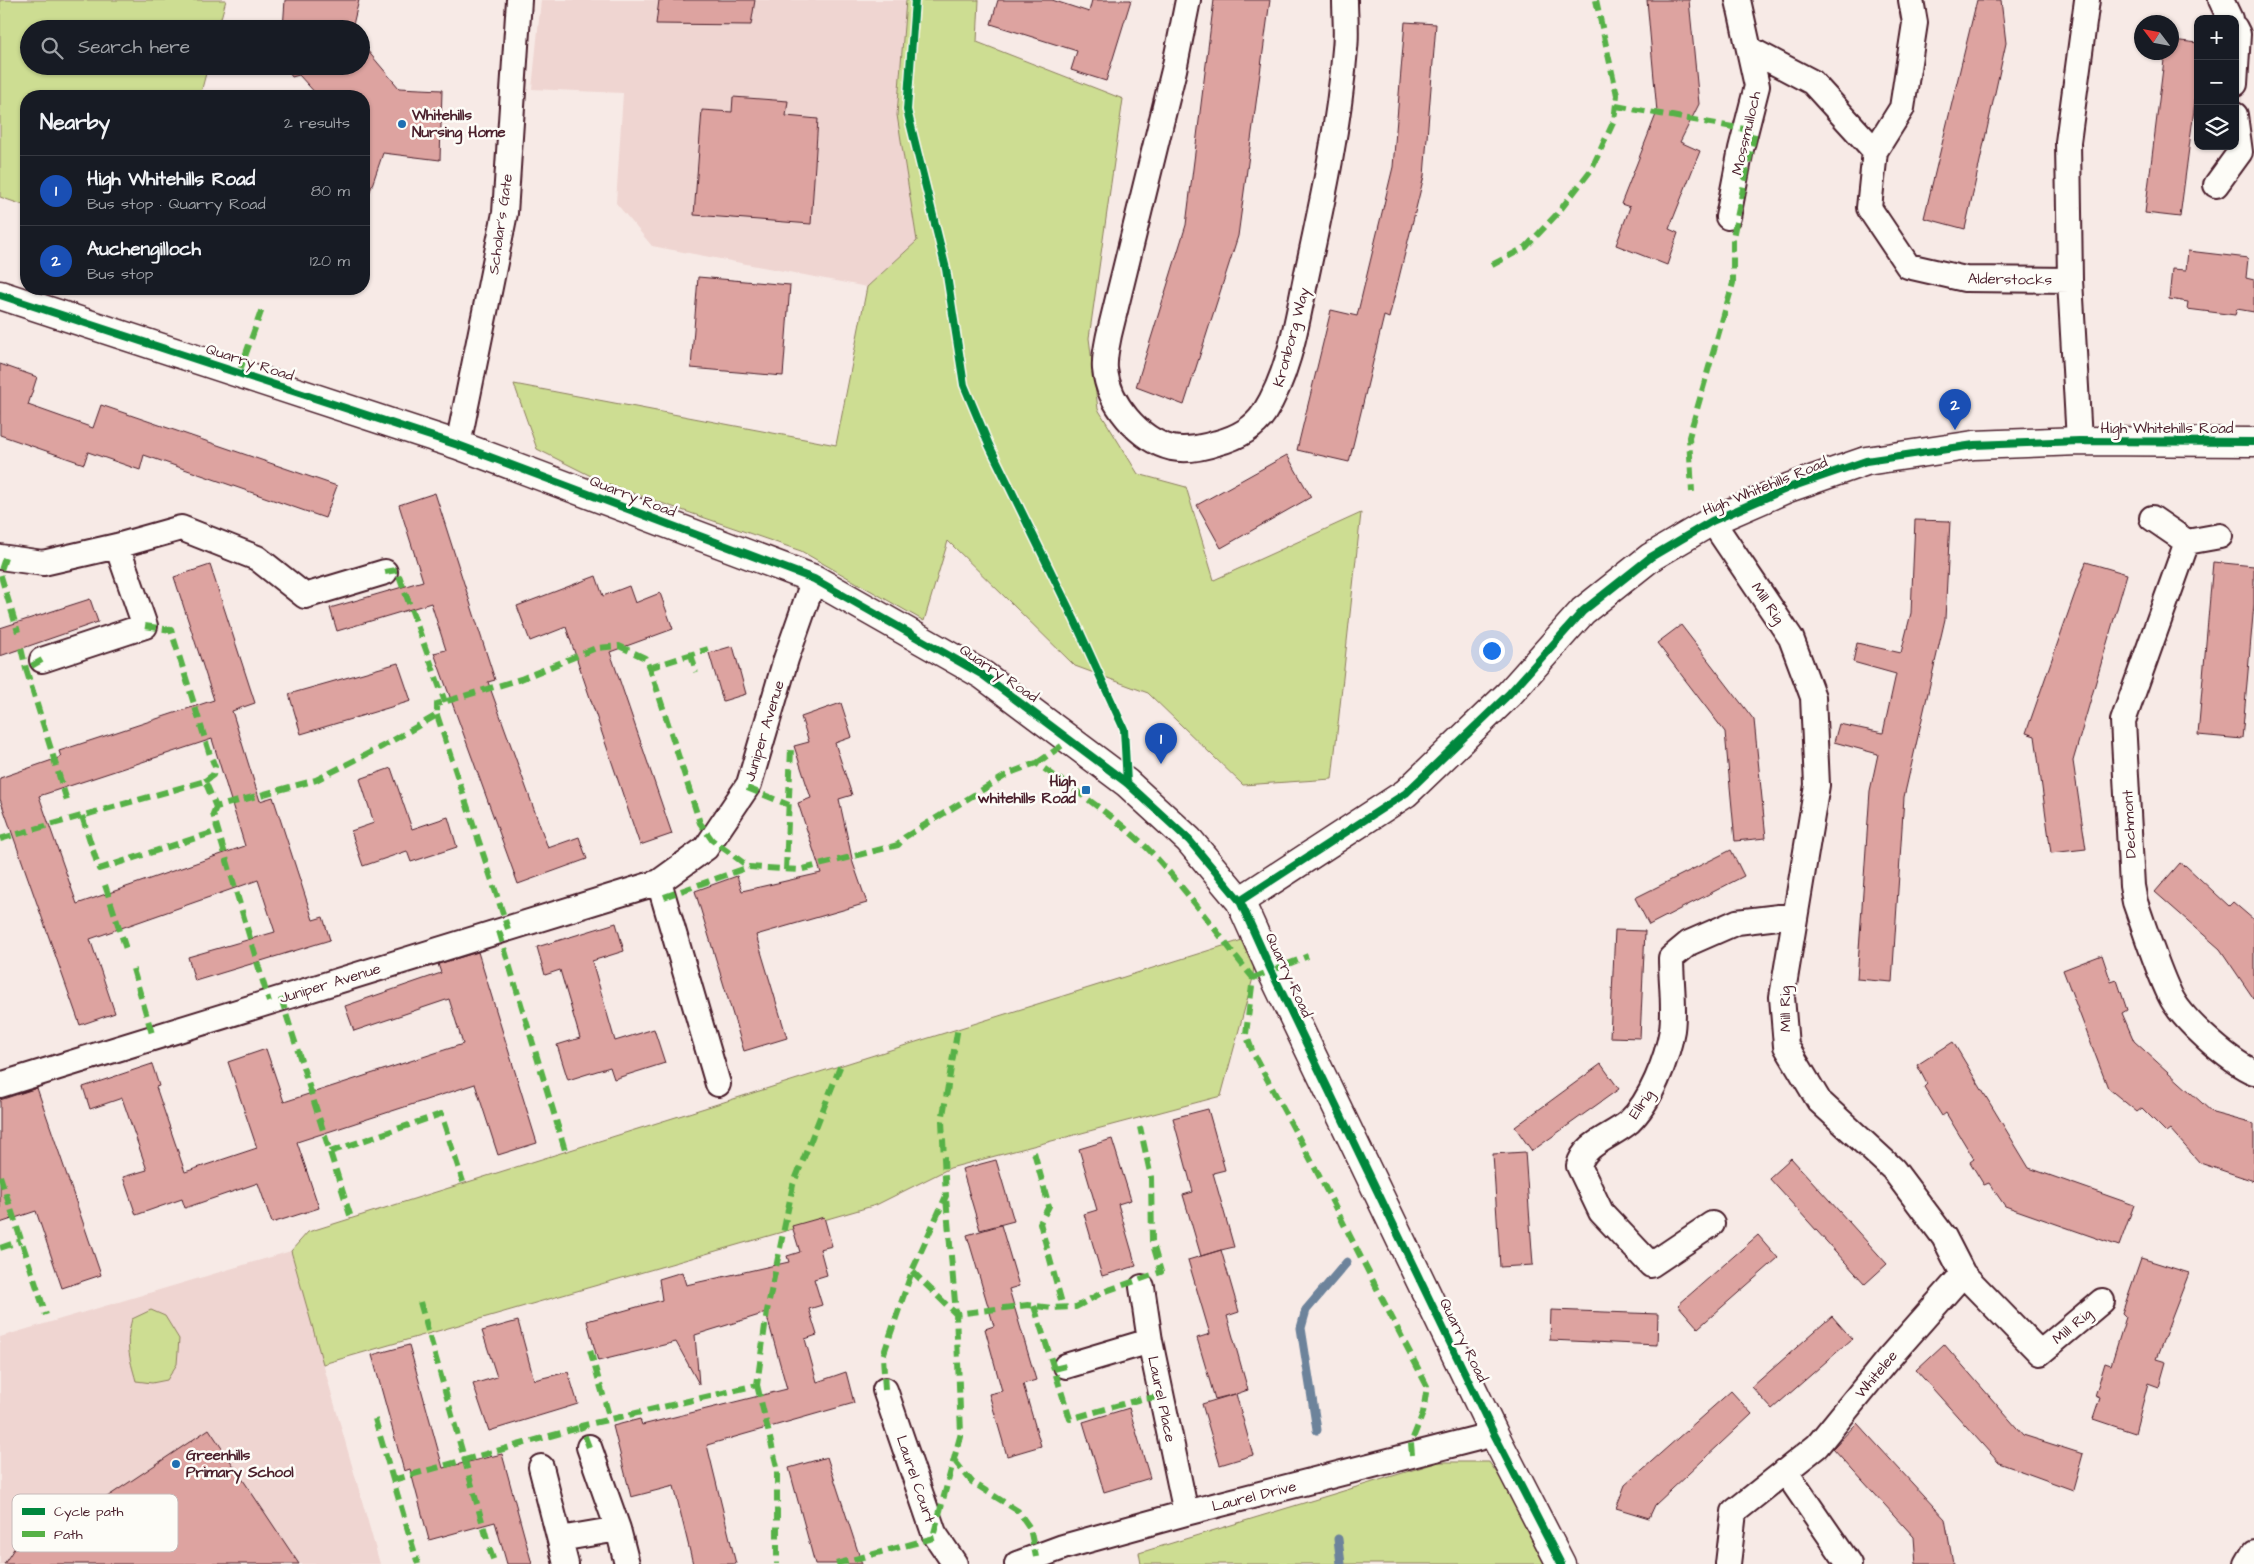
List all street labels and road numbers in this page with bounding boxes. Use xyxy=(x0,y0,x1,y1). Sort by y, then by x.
street label: Mossmulloch xyxy=(1727,89,1766,177)
street label: Scholar's Gate xyxy=(483,172,518,276)
street label: Alderstocks xyxy=(1968,268,2053,291)
street label: Kronborg Way xyxy=(1268,285,1316,389)
street label: Quarry Road xyxy=(203,338,297,388)
street label: High Whitehills Road xyxy=(2101,418,2234,440)
street label: High Whitehills Road xyxy=(1700,452,1831,522)
street label: Quarry Road xyxy=(586,470,679,524)
street label: Mill Rig xyxy=(1745,578,1789,629)
street label: Quarry Road xyxy=(954,639,1043,709)
street label: Juniper Avenue xyxy=(739,678,790,784)
street label: Dechmont xyxy=(2117,789,2142,859)
street label: Quarry Road xyxy=(1259,929,1317,1022)
street label: Juniper Avenue xyxy=(277,958,383,1009)
street label: Mill Rig xyxy=(1775,985,1797,1032)
street label: Ellrig xyxy=(1624,1085,1660,1124)
street label: Quarry Road xyxy=(1433,1295,1493,1387)
street label: Mill Rig xyxy=(2048,1303,2098,1350)
street label: Whitelee xyxy=(1850,1346,1903,1403)
street label: Laurel Place xyxy=(1142,1354,1181,1444)
street label: Laurel Court xyxy=(891,1433,940,1526)
street label: Laurel Drive xyxy=(1210,1476,1299,1517)

